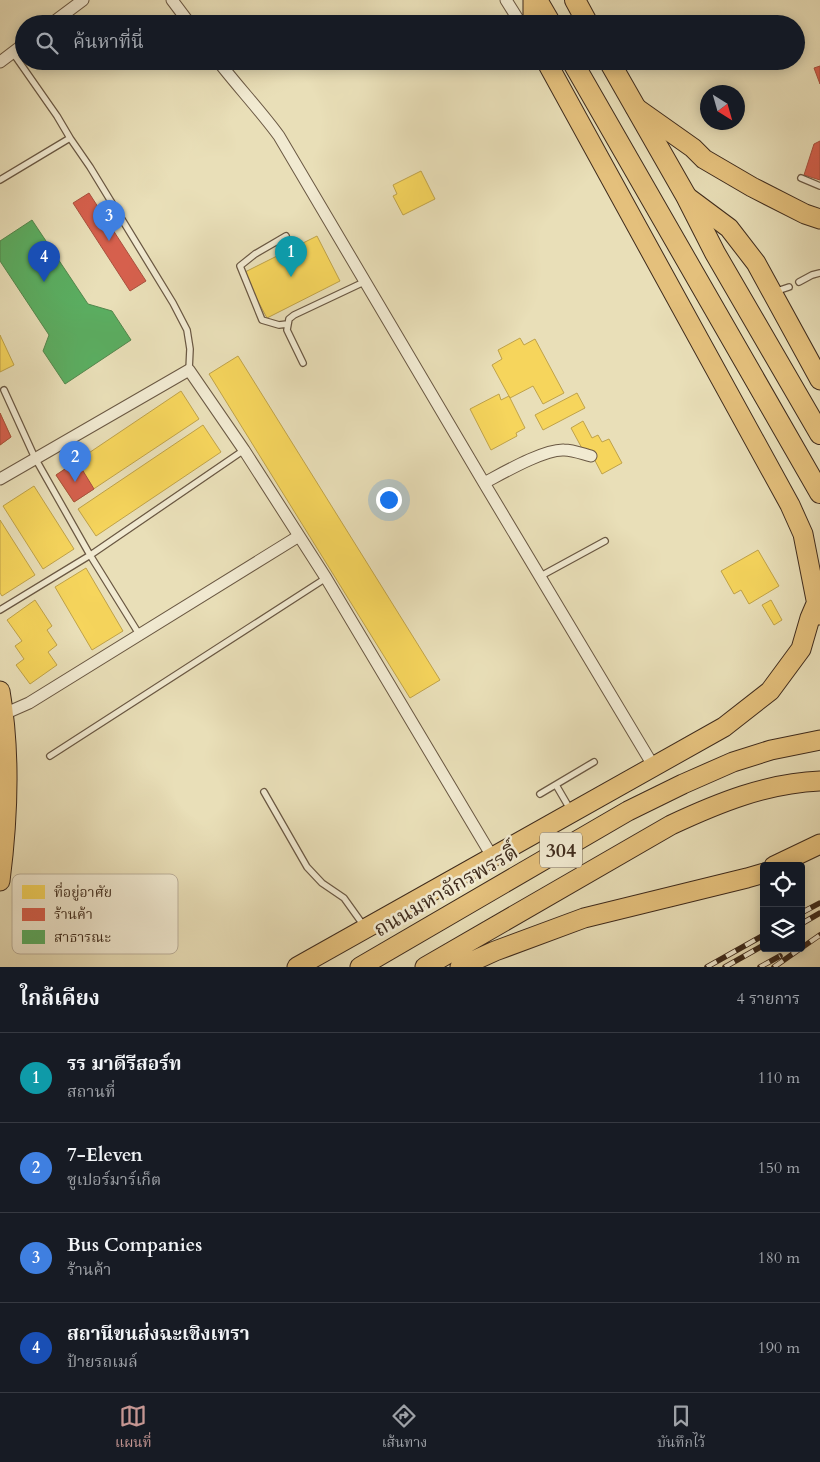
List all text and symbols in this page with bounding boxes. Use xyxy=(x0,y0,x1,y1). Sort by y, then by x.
search box xyxy=(15,15,805,70)
icon: search xyxy=(33,29,61,57)
text: ค้นหาที่นี่ xyxy=(73,29,144,55)
north arrow xyxy=(700,85,745,130)
pin: 3 xyxy=(93,200,125,241)
pin: 1 xyxy=(275,236,307,277)
pin: 4 xyxy=(28,241,60,282)
pin: 2 xyxy=(59,441,91,482)
your location xyxy=(376,487,402,513)
road number: 304 xyxy=(540,832,582,868)
street label: ถนนมหาจักรพรรดิ์ xyxy=(368,836,525,944)
map controls xyxy=(760,862,805,952)
button: locate xyxy=(760,862,805,907)
legend xyxy=(12,874,178,954)
text: ที่อยู่อาศัย xyxy=(54,882,112,902)
text: ร้านค้า xyxy=(54,905,93,924)
button: layers xyxy=(760,907,805,952)
text: สาธารณะ xyxy=(54,928,111,947)
text: ใกล้เคียง xyxy=(20,984,100,1013)
text: 4 รายการ xyxy=(737,988,800,1010)
text: รร มาดีรีสอร์ท xyxy=(67,1051,182,1077)
text: 1 xyxy=(32,1067,40,1089)
text: 110 m xyxy=(758,1067,800,1089)
text: สถานที่ xyxy=(67,1081,115,1103)
text: 7-Eleven xyxy=(67,1142,143,1168)
text: 2 xyxy=(32,1157,40,1179)
text: 150 m xyxy=(758,1157,800,1179)
text: ซูเปอร์มาร์เก็ต xyxy=(67,1169,161,1191)
text: Bus Companies xyxy=(67,1232,202,1258)
text: 3 xyxy=(32,1247,40,1269)
text: 180 m xyxy=(758,1247,800,1269)
text: ร้านค้า xyxy=(67,1259,111,1281)
text: สถานีขนส่งฉะเชิงเทรา xyxy=(67,1321,250,1347)
text: 4 xyxy=(32,1337,40,1359)
text: 190 m xyxy=(758,1337,800,1359)
text: ป้ายรถเมล์ xyxy=(67,1351,138,1373)
tab: แผนที่ xyxy=(115,1402,152,1454)
tab: เส้นทาง xyxy=(382,1402,427,1454)
tab: บันทึกไว้ xyxy=(657,1402,705,1454)

